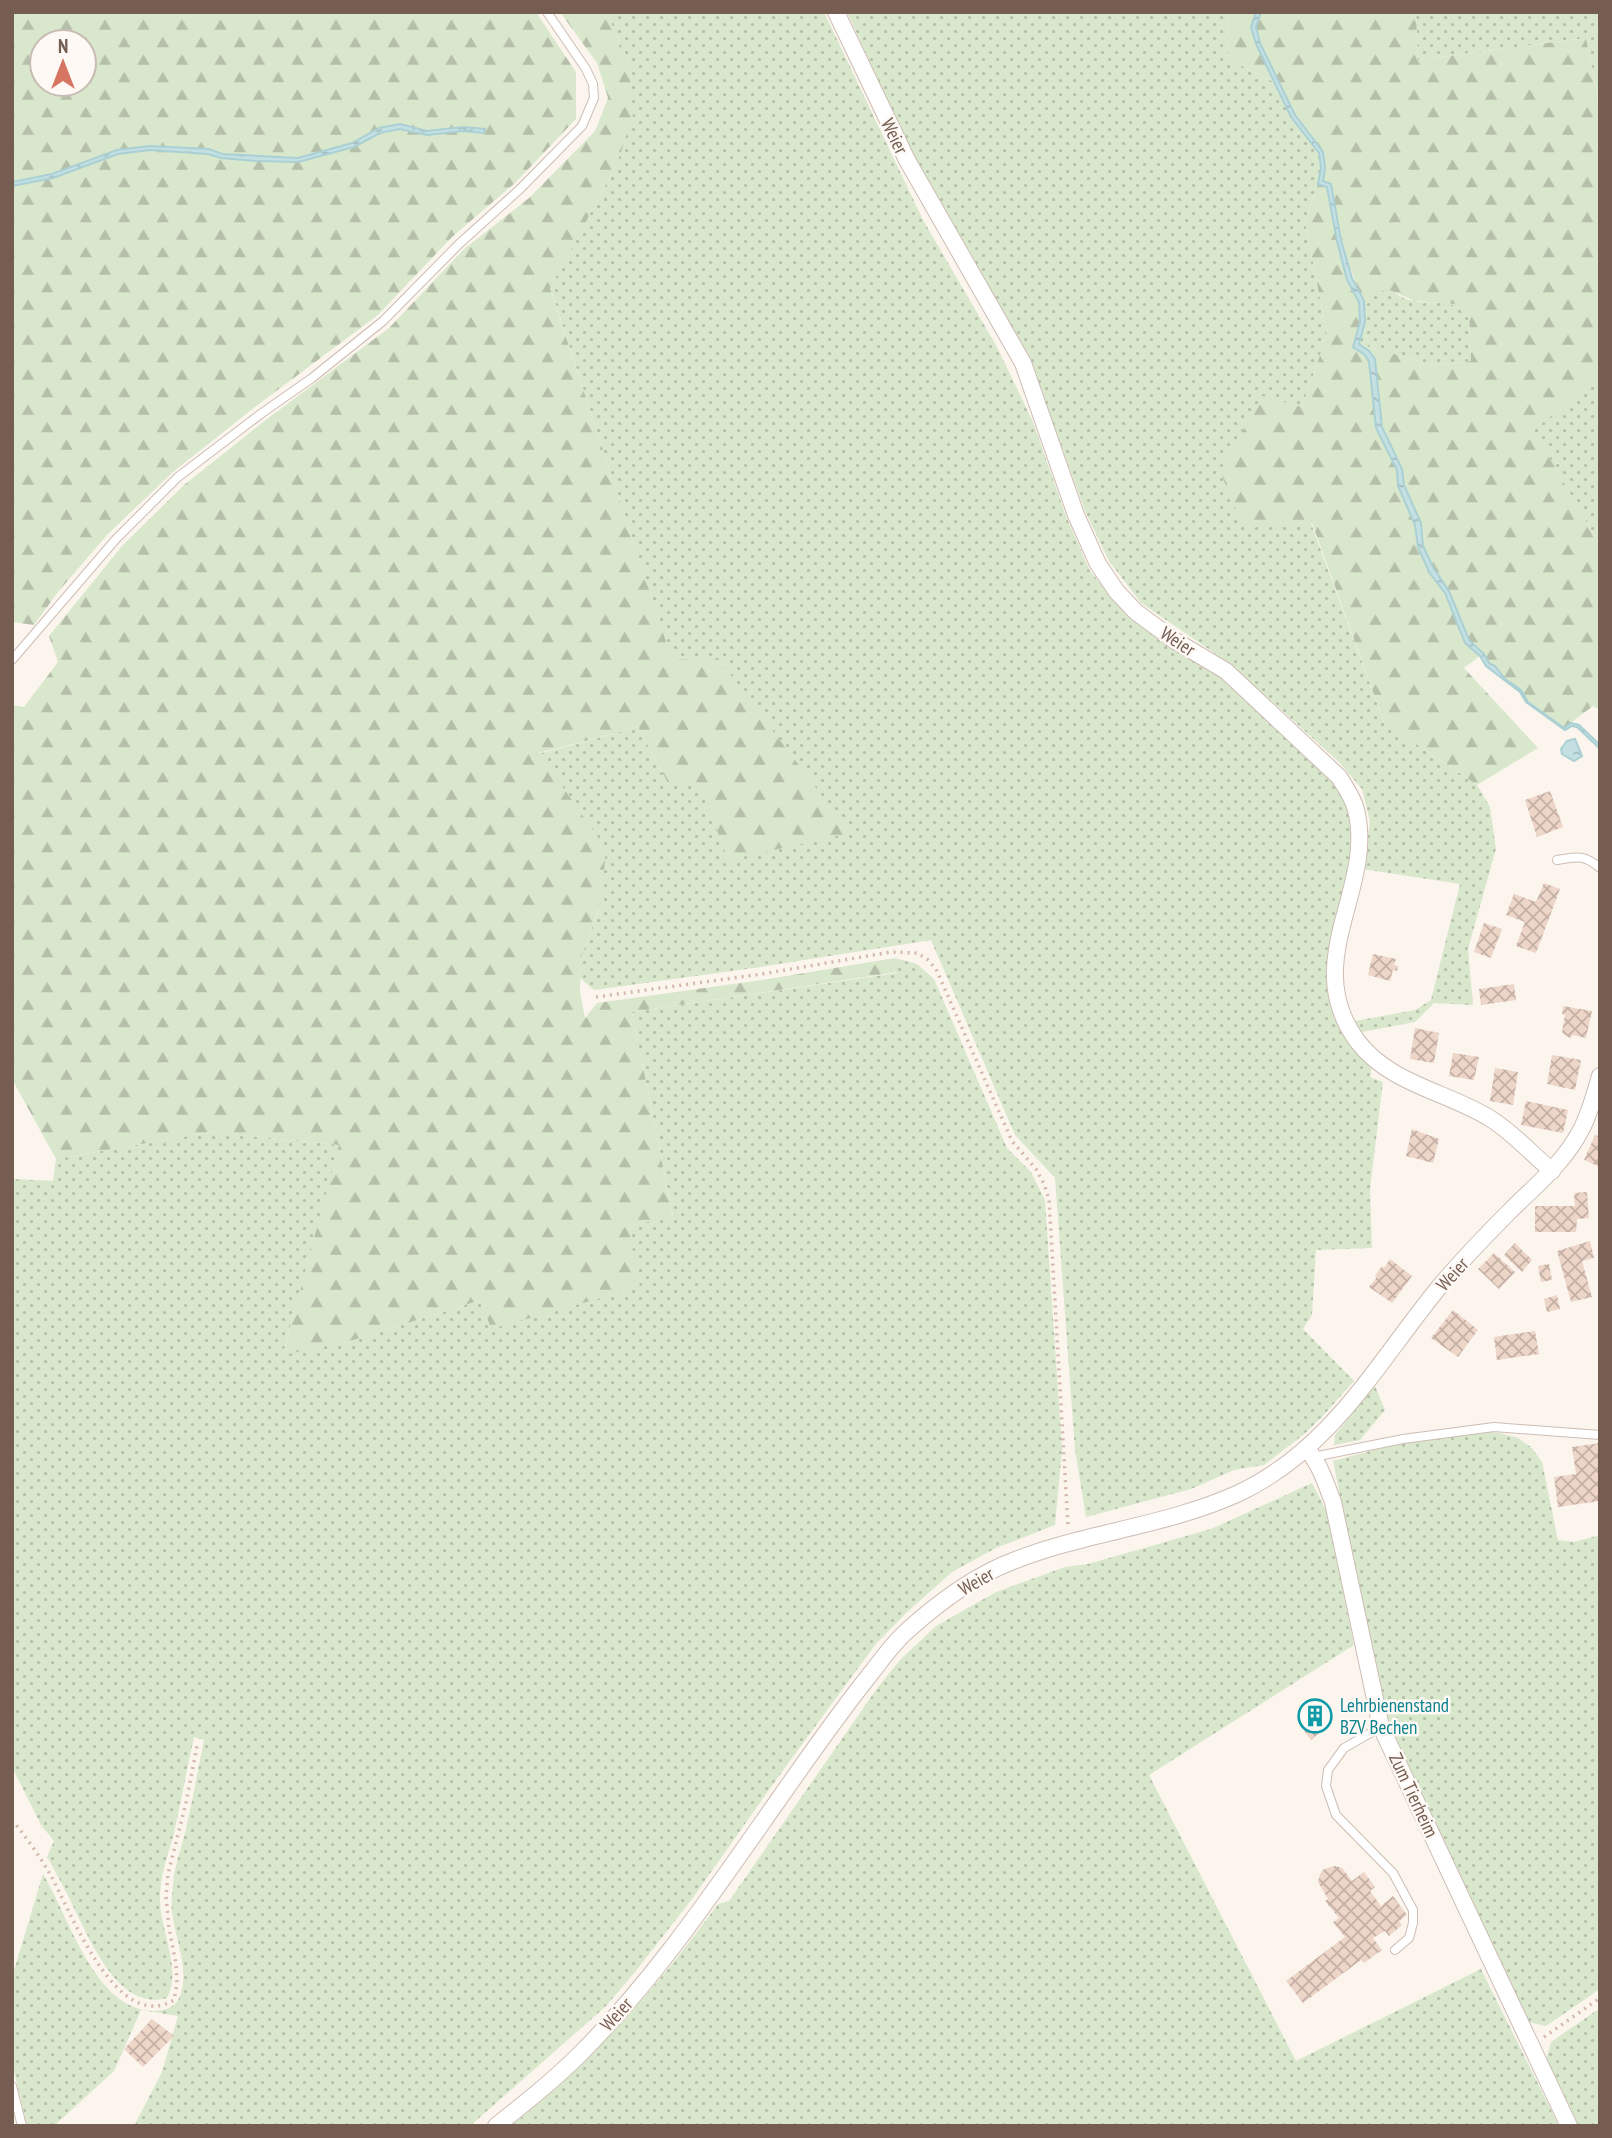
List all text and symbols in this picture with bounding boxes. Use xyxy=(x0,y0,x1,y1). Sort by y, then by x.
north arrow xyxy=(28,28,98,98)
text: N xyxy=(58,34,68,58)
street label: Weier xyxy=(876,114,914,159)
street label: Weier xyxy=(1156,621,1201,662)
street label: Weier xyxy=(1431,1252,1474,1296)
street label: Weier xyxy=(954,1561,999,1601)
place label: Lehrbienenstand BZV Bechen xyxy=(1340,1693,1449,1739)
building icon: Lehrbienenstand BZV Bechen xyxy=(1296,1697,1334,1735)
street label: Zum Tierheim xyxy=(1384,1749,1444,1841)
street label: Weier xyxy=(595,1992,638,2036)

